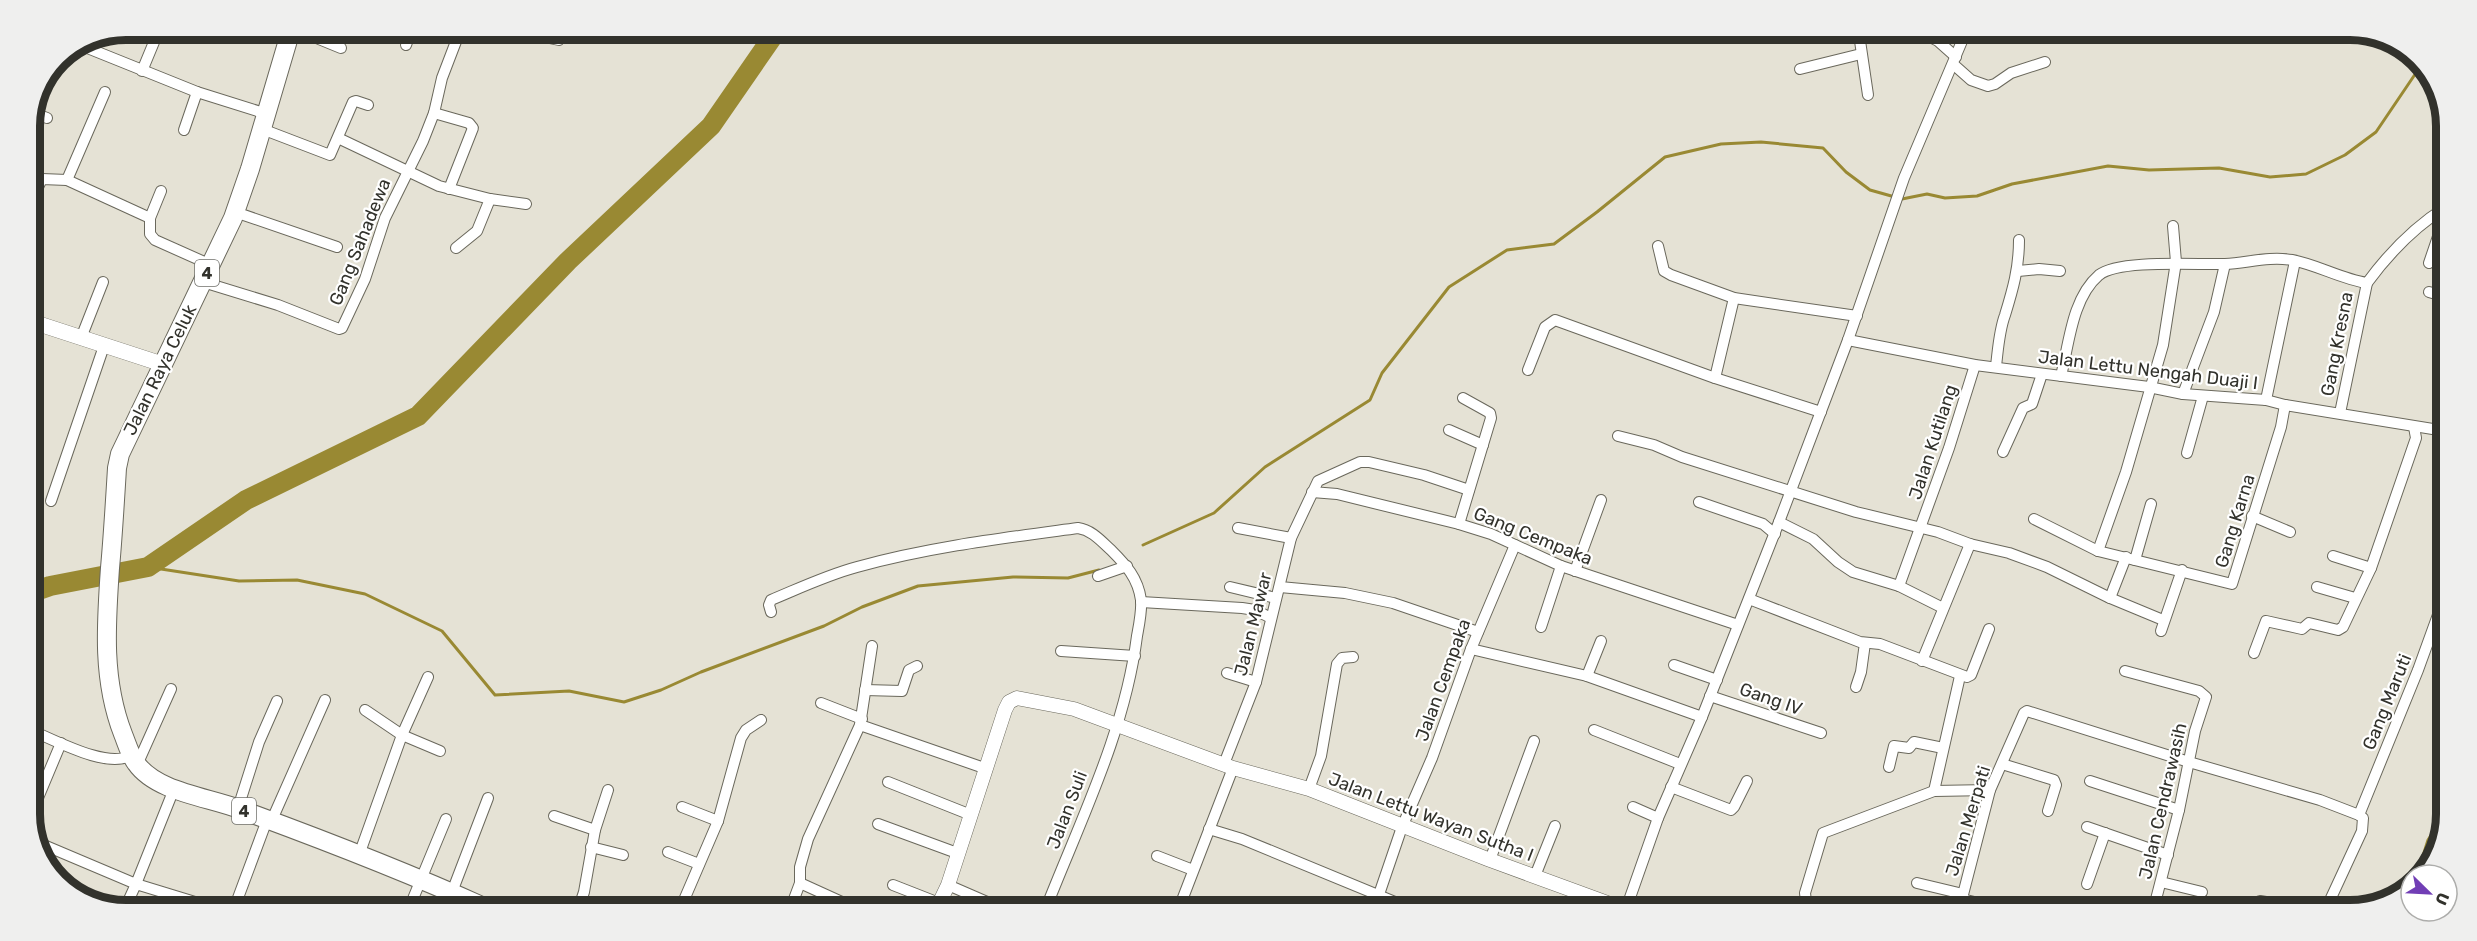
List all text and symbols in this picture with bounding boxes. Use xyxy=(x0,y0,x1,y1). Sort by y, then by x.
street label: Gang Sahadewa xyxy=(325,175,395,309)
road number: 4 xyxy=(195,260,219,286)
street label: Gang Kresna xyxy=(2316,290,2358,398)
street label: Jalan Raya Celuk xyxy=(119,300,202,439)
street label: Jalan Lettu Nengah Duaji I xyxy=(2037,346,2259,394)
street label: Jalan Kutilang xyxy=(1904,382,1962,502)
street label: Gang Karna xyxy=(2210,472,2260,570)
street label: Gang Cempaka xyxy=(1470,502,1596,570)
street label: Jalan Mawar xyxy=(1230,570,1277,678)
street label: Jalan Cempaka xyxy=(1411,616,1475,744)
street label: Gang Maruti xyxy=(2358,651,2416,753)
street label: Gang IV xyxy=(1737,678,1805,720)
street label: Jalan Cendrawasih xyxy=(2134,721,2192,881)
street label: Jalan Merpati xyxy=(1941,763,1995,879)
street label: Jalan Suli xyxy=(1042,768,1092,852)
street label: Jalan Lettu Wayan Sutha I xyxy=(1325,768,1537,866)
road number: 4 xyxy=(232,798,256,824)
north arrow xyxy=(2399,863,2459,923)
text: U xyxy=(2431,890,2453,908)

